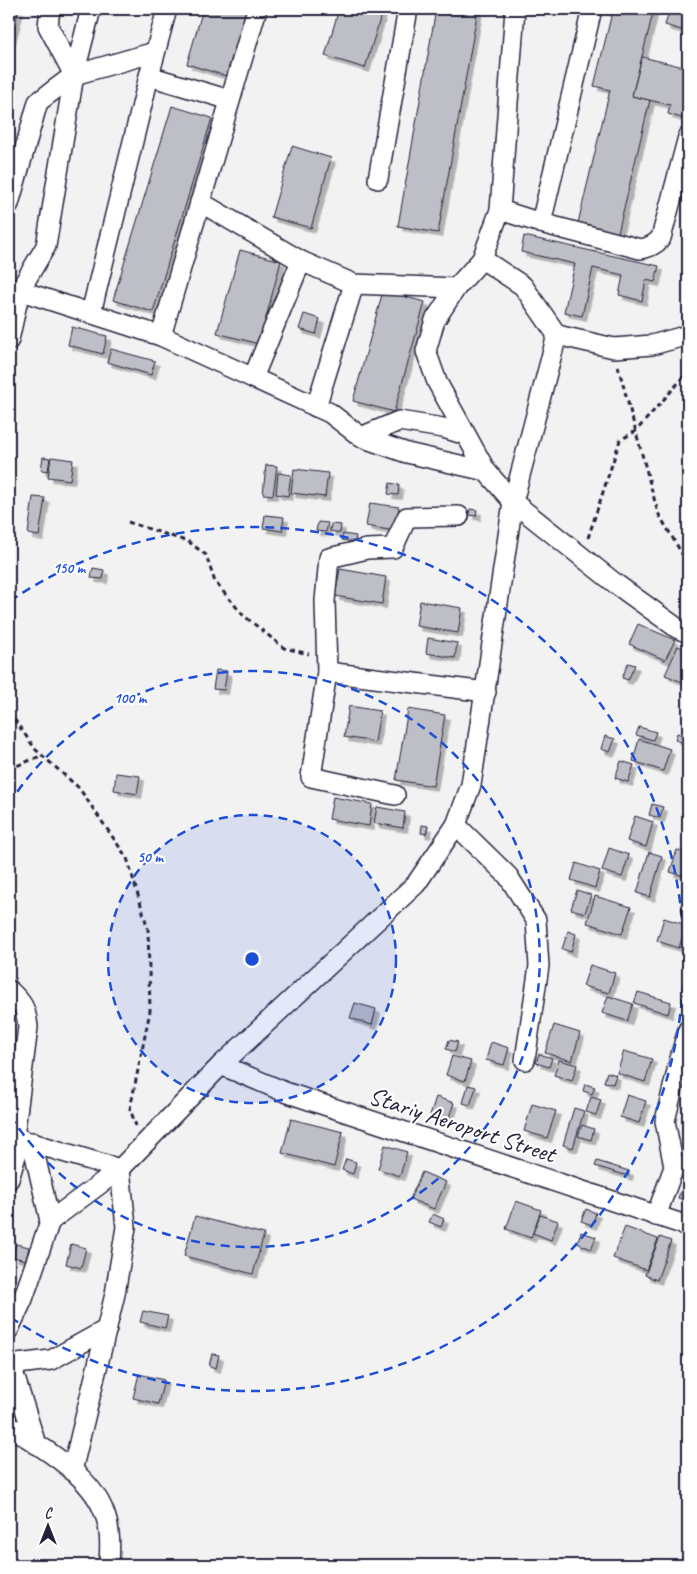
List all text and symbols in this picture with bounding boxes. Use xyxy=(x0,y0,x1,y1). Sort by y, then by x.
text: 150 m xyxy=(53,559,87,578)
text: 100 m xyxy=(114,689,148,708)
text: 50 m xyxy=(137,848,164,867)
centre of rings xyxy=(243,950,261,968)
street label: Stariy Aeroport Street xyxy=(365,1080,562,1171)
north arrow xyxy=(22,1502,72,1552)
text: С xyxy=(45,1505,54,1522)

